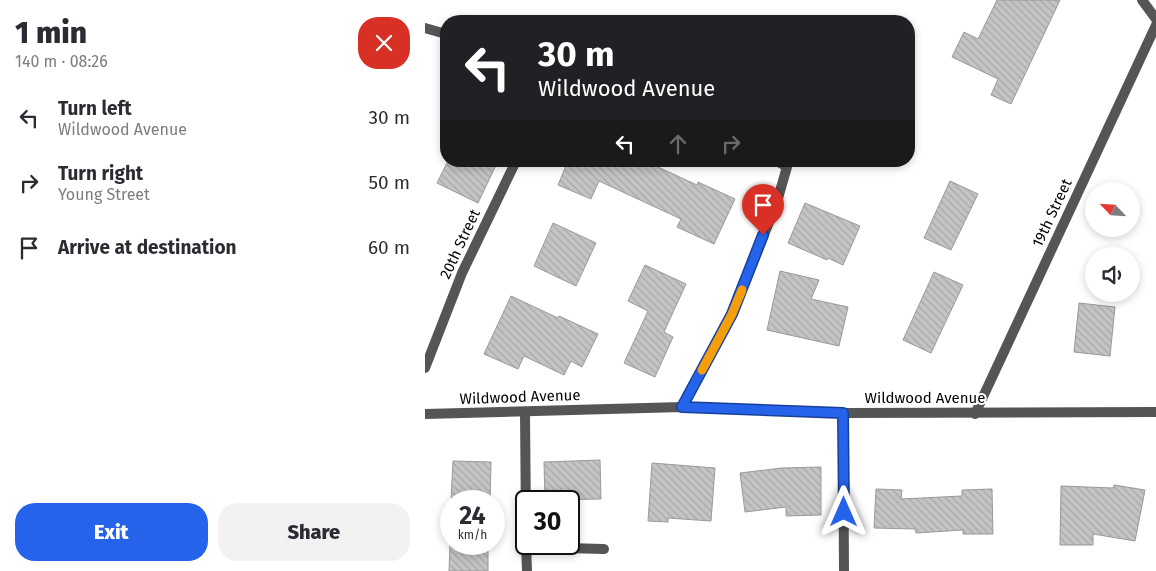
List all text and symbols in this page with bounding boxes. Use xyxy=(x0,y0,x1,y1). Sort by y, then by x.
text: 1 min xyxy=(15,15,87,51)
button: close xyxy=(358,17,410,69)
text: 30 m xyxy=(538,33,615,75)
icon: left xyxy=(455,35,520,100)
text: 140 m · 08:26 xyxy=(15,52,108,71)
text: Wildwood Avenue xyxy=(538,75,715,102)
text: Turn left xyxy=(58,97,132,120)
icon: left xyxy=(15,104,43,132)
text: 30 m xyxy=(369,106,410,129)
text: Wildwood Avenue xyxy=(58,120,187,139)
icon: left xyxy=(611,130,639,158)
icon: ahead xyxy=(664,130,692,158)
icon: right xyxy=(717,130,745,158)
text: Turn right xyxy=(58,162,143,185)
icon: right xyxy=(15,169,43,197)
text: 50 m xyxy=(369,171,410,194)
street label: 19th Street xyxy=(1028,175,1076,250)
north arrow xyxy=(1085,182,1140,238)
map controls xyxy=(1085,182,1140,302)
pin xyxy=(742,184,784,235)
text: Young Street xyxy=(58,185,150,204)
icon: arrive xyxy=(749,191,777,219)
street label: 20th Street xyxy=(436,206,484,282)
icon: arrive xyxy=(15,234,43,262)
text: Arrive at destination xyxy=(58,236,237,259)
text: 60 m xyxy=(368,236,410,259)
button: sound xyxy=(1085,247,1140,302)
street label: Wildwood Avenue xyxy=(459,386,581,408)
street label: Wildwood Avenue xyxy=(865,389,985,407)
position arrow xyxy=(817,485,869,537)
speed limit sign: 30 xyxy=(515,490,580,555)
text: 24 xyxy=(459,501,486,531)
button: Exit xyxy=(15,503,208,561)
button: Share xyxy=(218,503,410,561)
text: km/h xyxy=(458,528,487,542)

